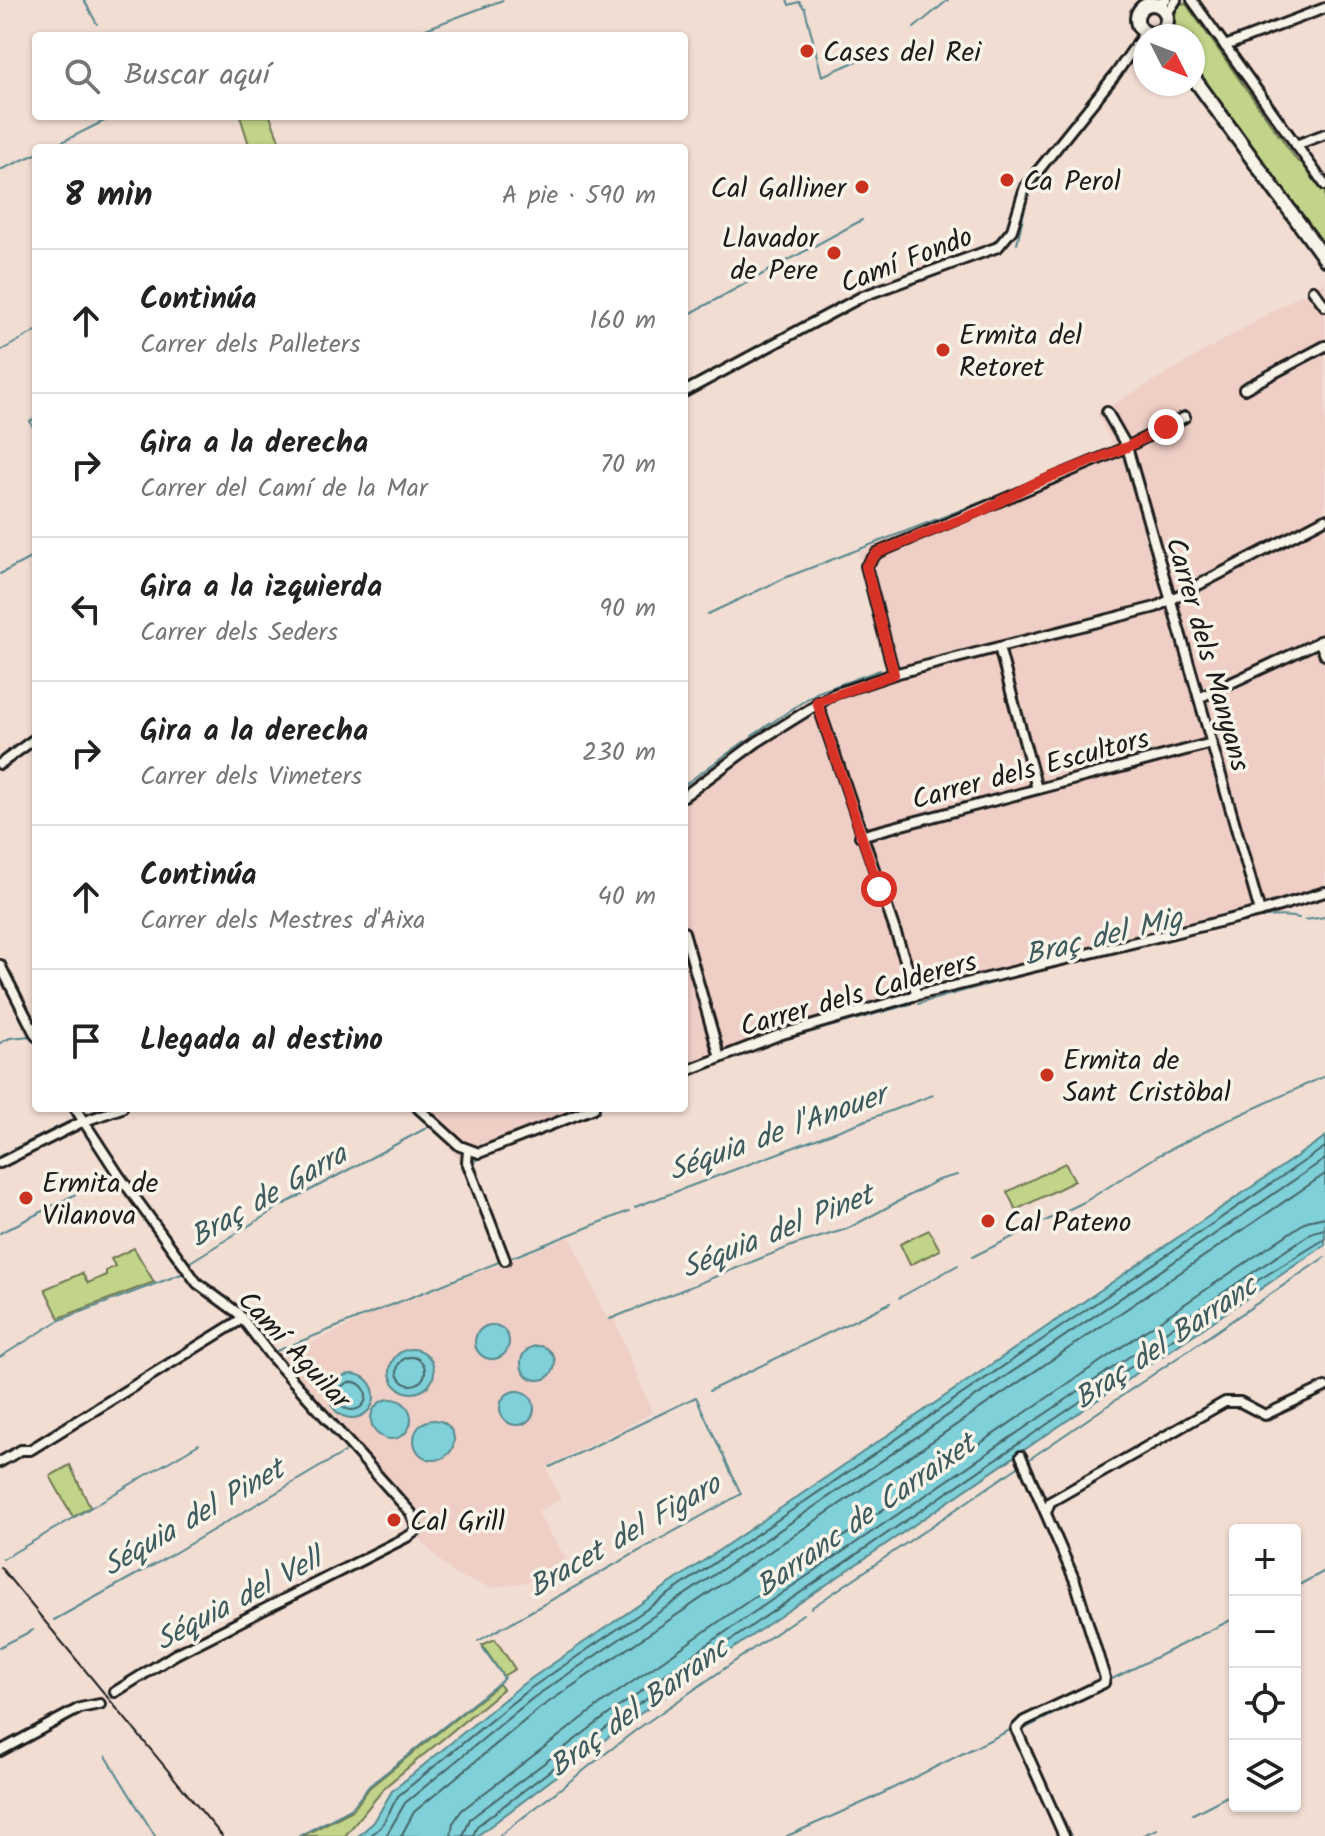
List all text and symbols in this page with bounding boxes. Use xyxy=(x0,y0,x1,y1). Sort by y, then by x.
north arrow xyxy=(1133,24,1205,96)
place label: Cases del Rei xyxy=(823,31,982,76)
search box xyxy=(32,32,688,120)
marker: Cases del Rei xyxy=(798,42,816,60)
text: Buscar aquí xyxy=(124,52,270,100)
icon: search xyxy=(60,54,104,98)
place label: Ca Perol xyxy=(1023,160,1121,205)
place label: Cal Galliner xyxy=(711,167,848,212)
text: 8 min xyxy=(64,169,153,223)
marker: Ca Perol xyxy=(998,171,1016,189)
text: A pie · 590 m xyxy=(502,175,656,217)
marker: Cal Galliner xyxy=(853,178,871,196)
street label: Camí Fondo xyxy=(834,215,980,307)
place label: Llavador de Pere xyxy=(722,217,820,294)
marker: Llavador de Pere xyxy=(825,244,843,262)
text: Continúa xyxy=(140,276,256,324)
icon: ahead xyxy=(64,299,108,343)
text: 160 m xyxy=(589,300,656,342)
place label: Ermita del Retoret xyxy=(959,314,1082,391)
text: Carrer dels Palleters xyxy=(140,324,360,366)
marker: Ermita del Retoret xyxy=(934,341,952,359)
route end xyxy=(1148,409,1184,445)
text: Gira a la derecha xyxy=(140,420,368,468)
icon: right xyxy=(64,443,108,487)
text: 70 m xyxy=(600,444,656,486)
text: Carrer del Camí de la Mar xyxy=(140,468,428,510)
street label: Carrer dels Manyans xyxy=(1152,532,1262,777)
text: Gira a la izquierda xyxy=(140,564,382,612)
icon: left xyxy=(64,587,108,631)
text: 90 m xyxy=(599,588,656,630)
text: Carrer dels Seders xyxy=(140,612,338,654)
text: Gira a la derecha xyxy=(140,708,368,756)
street label: Carrer dels Escultors xyxy=(907,717,1154,824)
icon: right xyxy=(64,731,108,775)
text: 230 m xyxy=(582,732,656,774)
text: Carrer dels Vimeters xyxy=(140,756,362,798)
text: Continúa xyxy=(140,852,256,900)
route start xyxy=(861,871,897,907)
icon: ahead xyxy=(64,875,108,919)
text: 40 m xyxy=(598,876,656,918)
water label: Braç del Mig xyxy=(1019,895,1189,981)
text: Carrer dels Mestres d'Aixa xyxy=(140,900,425,942)
street label: Carrer dels Calderers xyxy=(735,940,982,1051)
text: Llegada al destino xyxy=(140,1017,383,1065)
icon: arrive xyxy=(64,1019,108,1063)
place label: Ermita de Sant Cristòbal xyxy=(1063,1039,1231,1116)
marker: Ermita de Sant Cristòbal xyxy=(1038,1066,1056,1084)
water label: Séquia de l'Anouer xyxy=(662,1070,899,1196)
water label: Braç de Garra xyxy=(181,1131,359,1261)
place label: Ermita de Vilanova xyxy=(42,1162,159,1239)
water label: Séquia del Pinet xyxy=(674,1171,885,1293)
marker: Ermita de Vilanova xyxy=(17,1189,35,1207)
place label: Cal Pateno xyxy=(1004,1201,1131,1246)
marker: Cal Pateno xyxy=(979,1212,997,1230)
water label: Braç del Barranc xyxy=(1064,1263,1270,1423)
street label: Camí Aguilar xyxy=(226,1281,362,1422)
water label: Barranc de Carraixet xyxy=(746,1420,990,1611)
water label: Séquia del Pinet xyxy=(94,1445,298,1590)
water label: Bracet del Figaro xyxy=(519,1461,733,1612)
place label: Cal Grill xyxy=(410,1500,505,1545)
marker: Cal Grill xyxy=(385,1511,403,1529)
map controls xyxy=(1229,1524,1301,1812)
button: + xyxy=(1229,1524,1301,1596)
water label: Séquia del Vell xyxy=(147,1534,336,1665)
button: − xyxy=(1229,1596,1301,1668)
water label: Braç del Barranc xyxy=(539,1625,742,1791)
button: locate xyxy=(1229,1668,1301,1740)
button: layers xyxy=(1229,1740,1301,1812)

